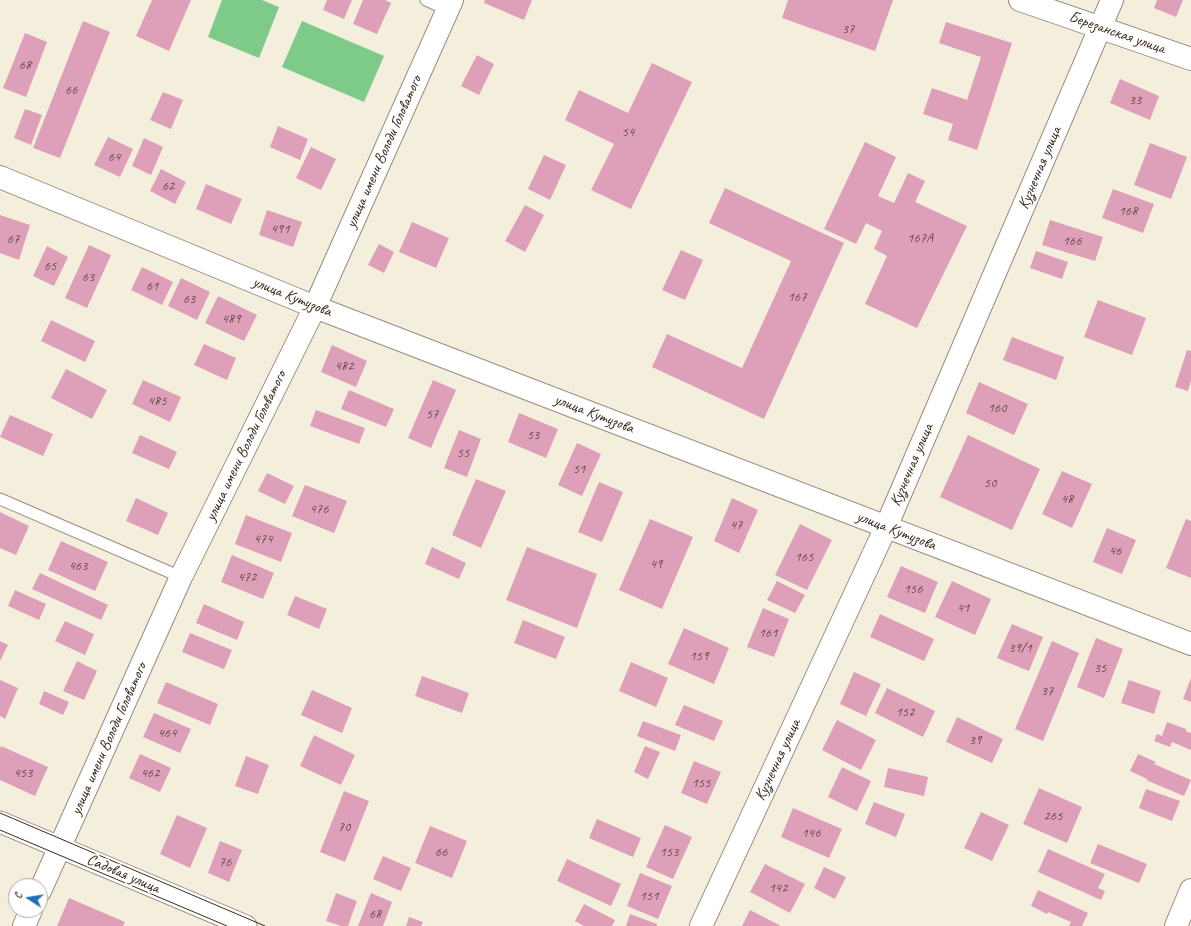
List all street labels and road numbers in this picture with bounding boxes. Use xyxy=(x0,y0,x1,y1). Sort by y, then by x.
street label: Березанская улица xyxy=(1066,8,1168,58)
street label: улица имени Володи Головатого xyxy=(342,73,426,231)
street label: Кузнечная улица xyxy=(1014,124,1066,212)
street label: улица Кутузова xyxy=(250,272,334,322)
street label: улица имени Володи Головатого xyxy=(201,368,291,524)
street label: улица Кутузова xyxy=(552,390,636,438)
street label: Кузнечная улица xyxy=(886,421,938,509)
street label: улица Кутузова xyxy=(854,507,938,555)
street label: улица имени Володи Головатого xyxy=(67,660,151,818)
street label: Кузнечная улица xyxy=(751,716,805,804)
street label: Садовая улица xyxy=(84,850,162,898)

